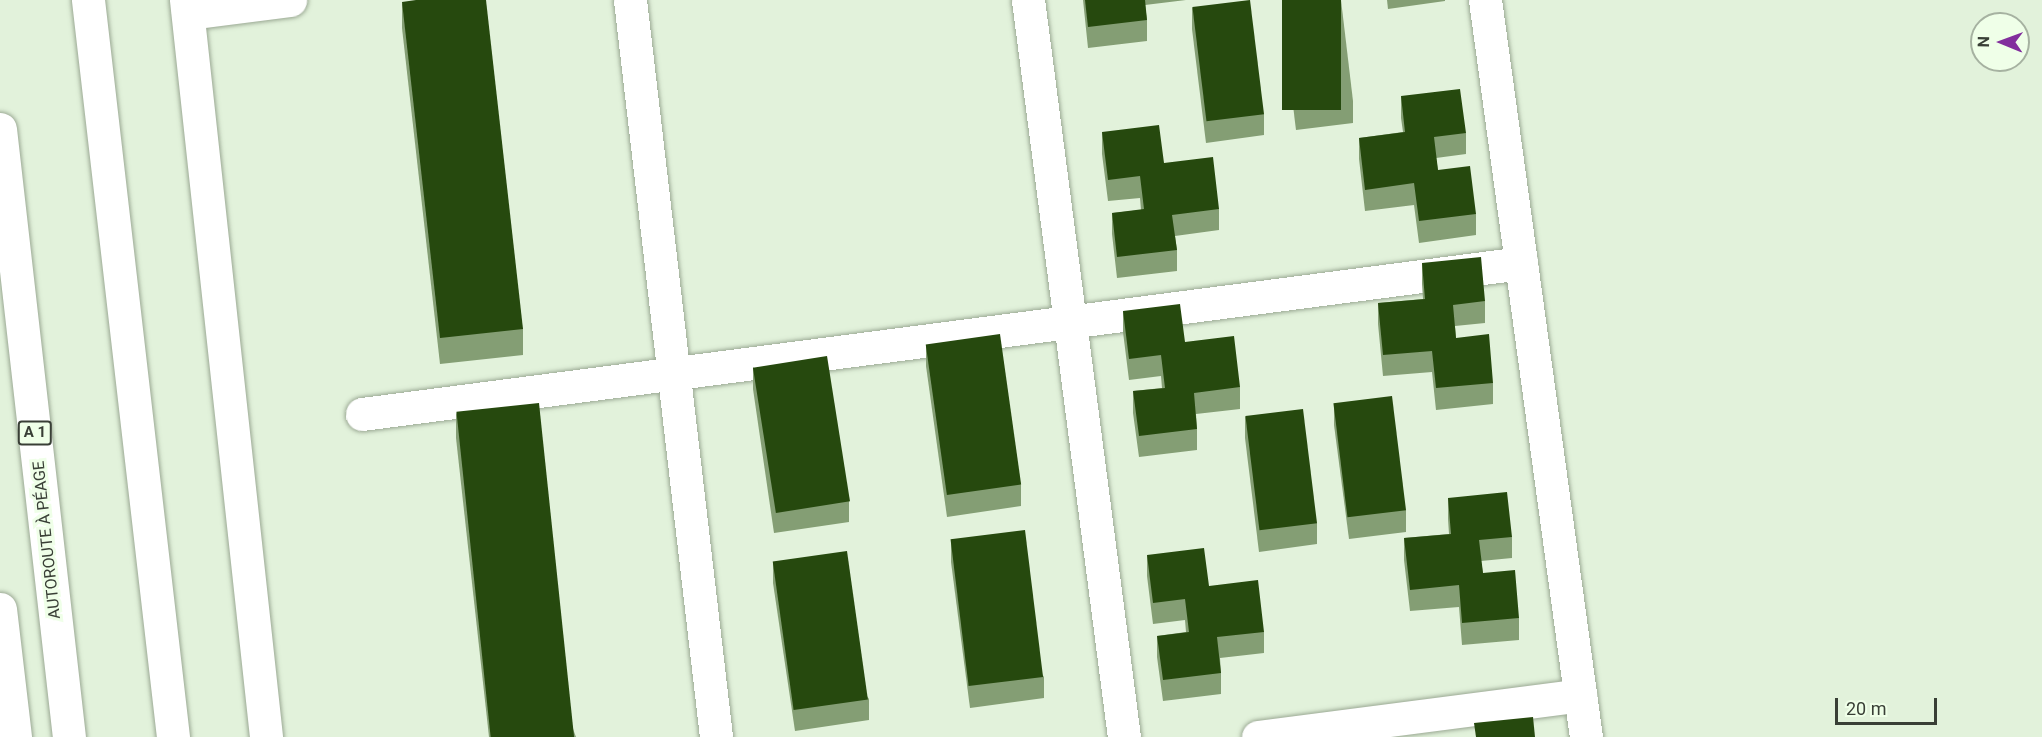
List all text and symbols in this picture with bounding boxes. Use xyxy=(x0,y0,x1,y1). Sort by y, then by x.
north arrow xyxy=(1970,12,2030,72)
text: N xyxy=(1974,36,1993,48)
road number: A 1 xyxy=(17,421,53,445)
street label: AUTOROUTE À PÉAGE xyxy=(29,460,65,620)
scale bar xyxy=(1838,686,1940,724)
text: 20 m xyxy=(1846,698,1886,719)

